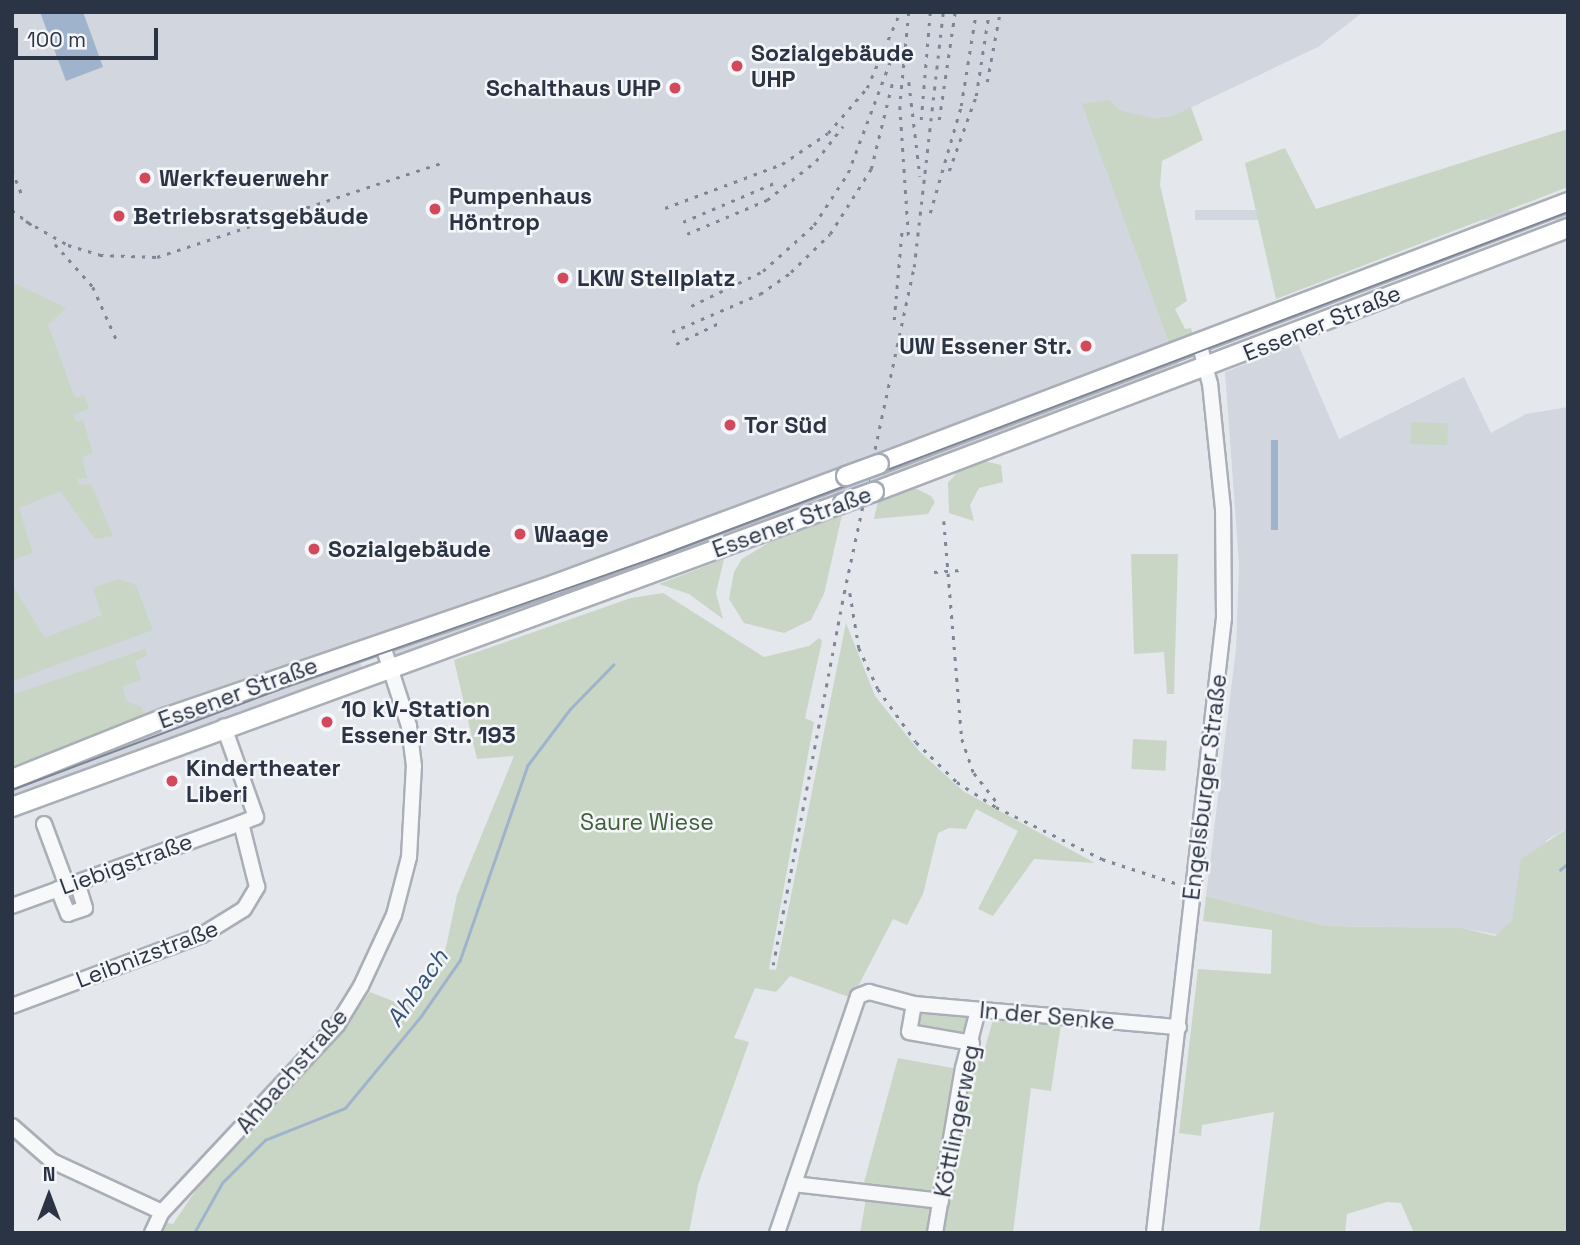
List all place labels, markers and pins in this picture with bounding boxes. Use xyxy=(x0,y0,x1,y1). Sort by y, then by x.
place label: Sozialgebäude UHP xyxy=(751,39,914,93)
marker: Sozialgebäude UHP xyxy=(729,58,745,74)
place label: Schalthaus UHP xyxy=(486,74,661,102)
marker: Schalthaus UHP xyxy=(667,80,683,96)
place label: Werkfeuerwehr xyxy=(159,164,329,192)
marker: Werkfeuerwehr xyxy=(137,170,153,186)
place label: Pumpenhaus Höntrop xyxy=(449,182,592,236)
marker: Pumpenhaus Höntrop xyxy=(427,201,443,217)
place label: Betriebsratsgebäude xyxy=(133,202,368,230)
marker: Betriebsratsgebäude xyxy=(111,208,127,224)
place label: LKW Stellplatz xyxy=(577,264,736,292)
marker: LKW Stellplatz xyxy=(555,270,571,286)
place label: UW Essener Str. xyxy=(899,332,1072,360)
marker: UW Essener Str. xyxy=(1078,338,1094,354)
place label: Tor Süd xyxy=(744,411,827,439)
marker: Tor Süd xyxy=(722,417,738,433)
place label: Waage xyxy=(534,520,609,548)
marker: Waage xyxy=(512,526,528,542)
place label: Sozialgebäude xyxy=(328,535,491,563)
marker: Sozialgebäude xyxy=(306,541,322,557)
place label: 10 kV-Station Essener Str. 193 xyxy=(341,695,516,749)
marker: 10 kV-Station Essener Str. 193 xyxy=(319,714,335,730)
place label: Kindertheater Liberi xyxy=(186,754,341,808)
marker: Kindertheater Liberi xyxy=(164,773,180,789)

